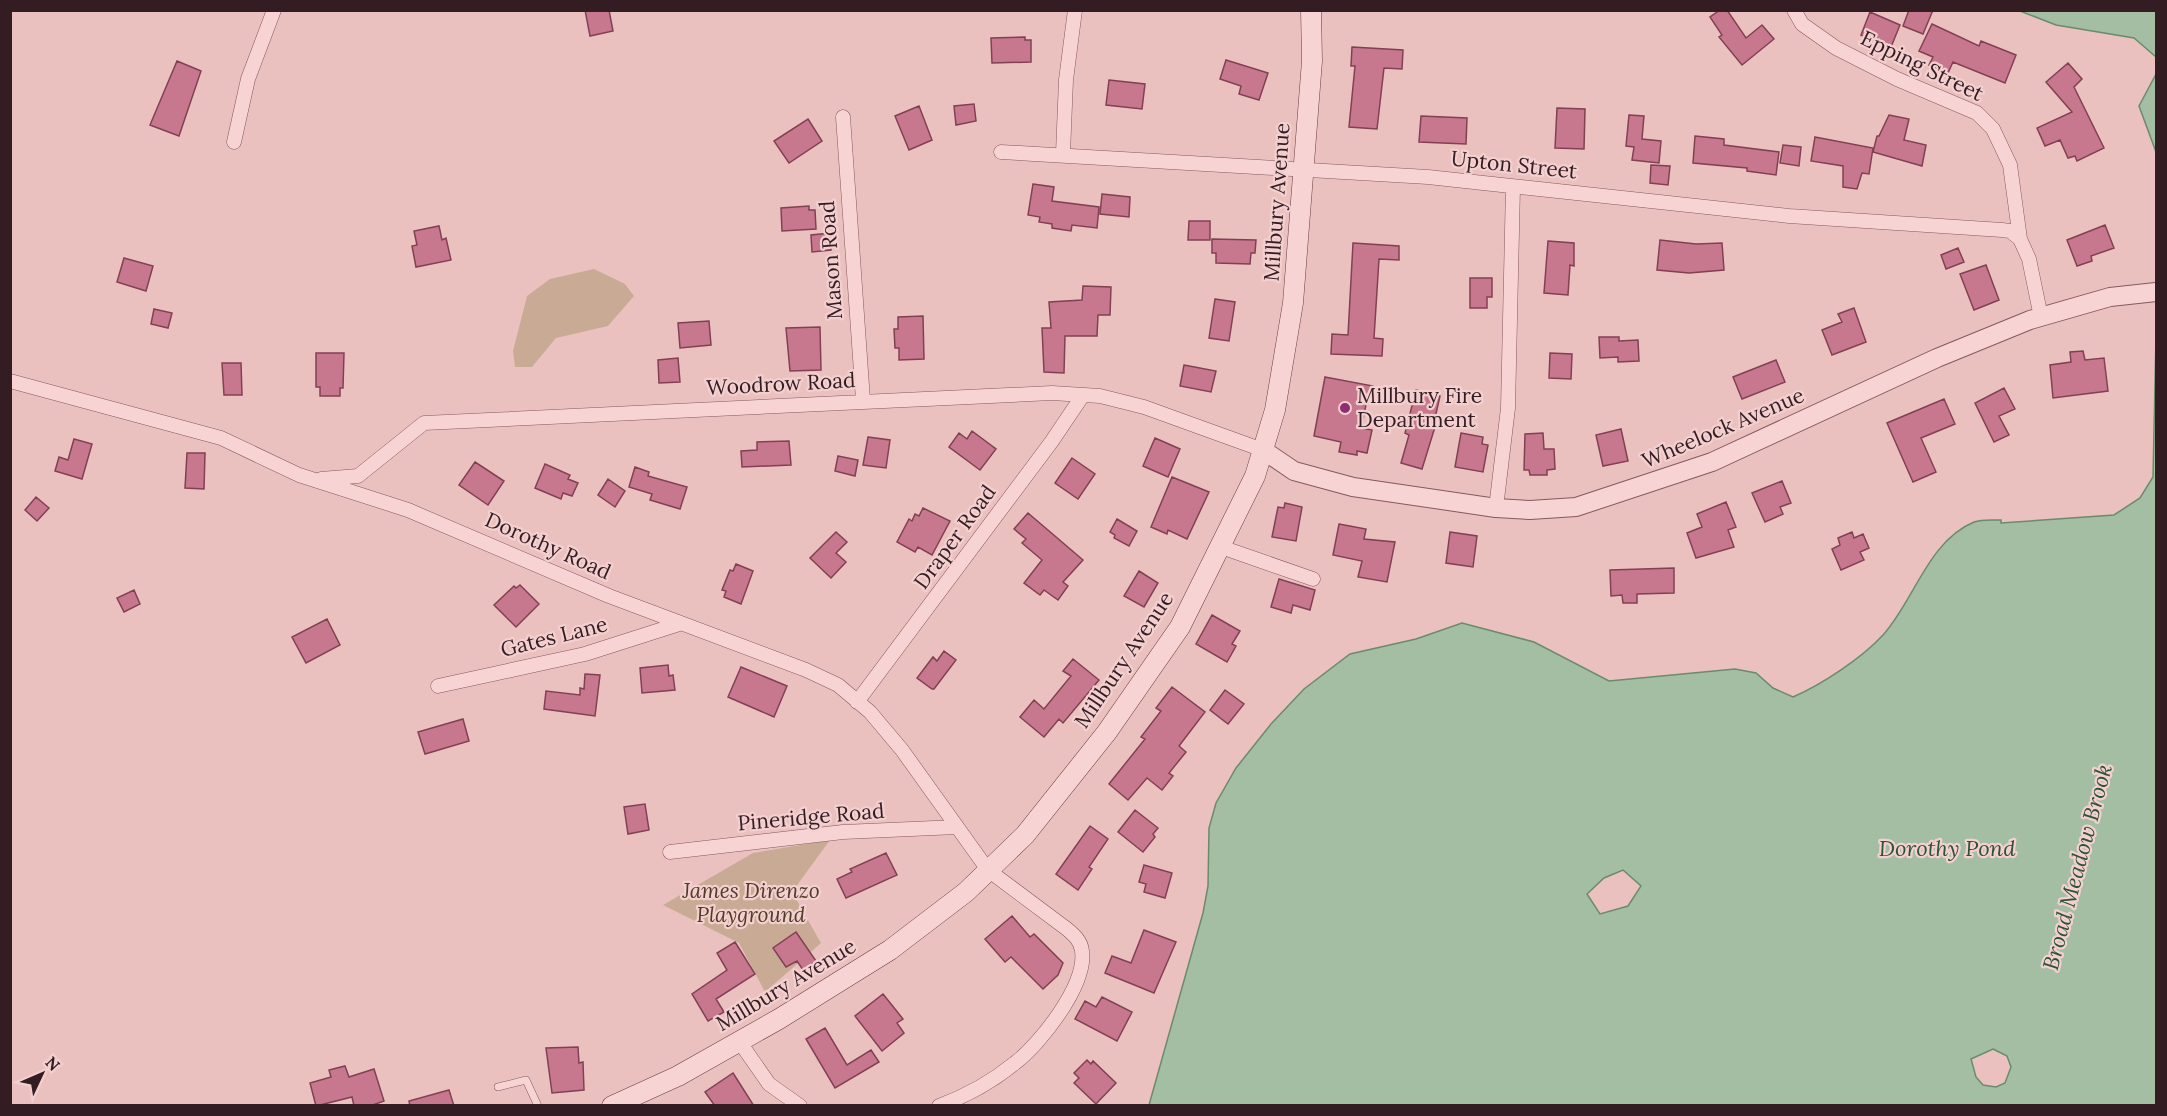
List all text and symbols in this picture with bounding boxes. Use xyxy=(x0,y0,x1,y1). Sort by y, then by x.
street label: Epping Street xyxy=(1856,24,1989,107)
street label: Millbury Avenue xyxy=(1257,122,1296,282)
street label: Upton Street xyxy=(1450,144,1579,185)
street label: Mason Road xyxy=(813,200,848,320)
street label: Woodrow Road xyxy=(706,366,856,401)
street label: Wheelock Avenue xyxy=(1638,381,1808,474)
place label: Millbury Fire Department xyxy=(1357,382,1482,433)
marker: Millbury Fire Department xyxy=(1338,401,1352,415)
street label: Draper Road xyxy=(908,479,1002,594)
street label: Dorothy Road xyxy=(481,506,615,585)
street label: Millbury Avenue xyxy=(1068,586,1179,733)
street label: Gates Lane xyxy=(498,610,610,663)
water label: Broad Meadow Brook xyxy=(2036,761,2118,973)
street label: Pineridge Road xyxy=(736,797,886,836)
water label: Dorothy Pond xyxy=(1879,834,2016,862)
park label: James Direnzo Playground xyxy=(681,877,820,928)
street label: Millbury Avenue xyxy=(711,932,861,1037)
north arrow xyxy=(12,1044,72,1104)
text: N xyxy=(41,1052,64,1075)

